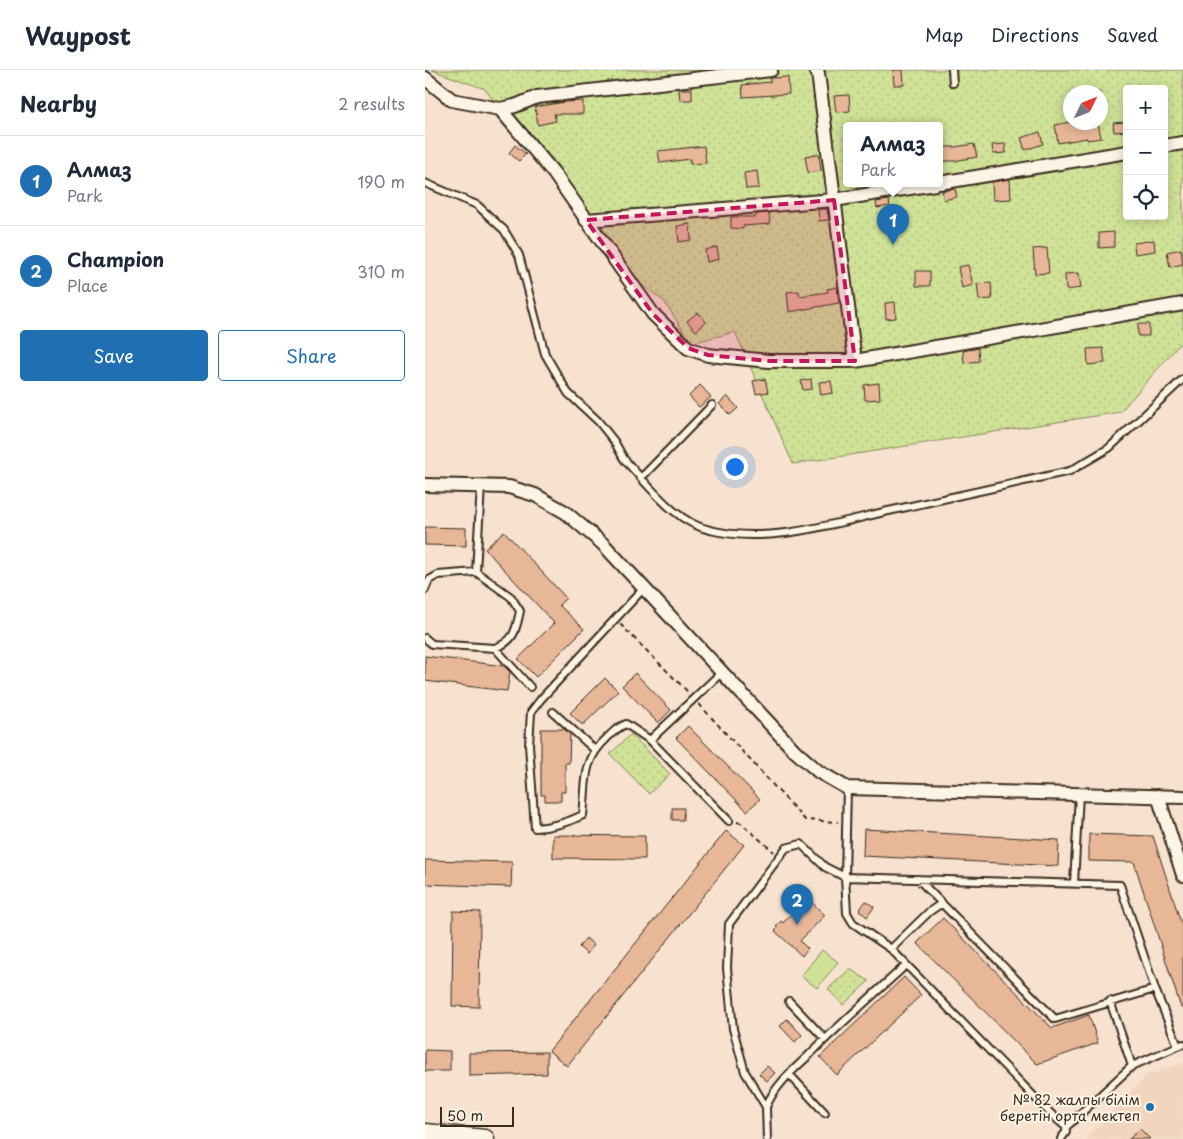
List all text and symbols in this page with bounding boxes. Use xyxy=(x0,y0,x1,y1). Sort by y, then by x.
text: Waypost xyxy=(25,17,131,53)
text: Map xyxy=(925,21,963,48)
text: Directions xyxy=(991,21,1079,48)
text: Saved xyxy=(1107,21,1158,48)
north arrow xyxy=(1063,85,1108,130)
map controls xyxy=(1123,85,1168,220)
button: + xyxy=(1123,85,1168,130)
text: Nearby xyxy=(20,87,97,119)
text: 2 results xyxy=(338,91,405,115)
popup xyxy=(843,122,943,187)
text: Алмаз xyxy=(861,129,925,157)
button: − xyxy=(1123,130,1168,175)
text: Алмаз xyxy=(67,155,132,183)
text: Park xyxy=(861,157,896,181)
text: 1 xyxy=(32,169,40,193)
text: 190 m xyxy=(357,169,405,193)
button: locate xyxy=(1123,175,1168,220)
text: Park xyxy=(67,183,103,207)
pin: 1 xyxy=(877,204,909,245)
text: Champion xyxy=(67,245,164,273)
text: 2 xyxy=(30,259,42,283)
text: 310 m xyxy=(357,259,405,283)
text: Place xyxy=(67,273,108,297)
button: Save xyxy=(20,330,208,381)
button: Share xyxy=(218,330,405,381)
your location xyxy=(722,454,748,480)
pin: 2 xyxy=(781,884,813,925)
place label: № 82 жалпы білім беретін орта мектеп xyxy=(1000,1089,1140,1126)
marker: № 82 жалпы білім беретін орта мектеп xyxy=(1144,1101,1156,1113)
scale bar xyxy=(440,1104,514,1127)
text: 50 m xyxy=(447,1105,483,1126)

